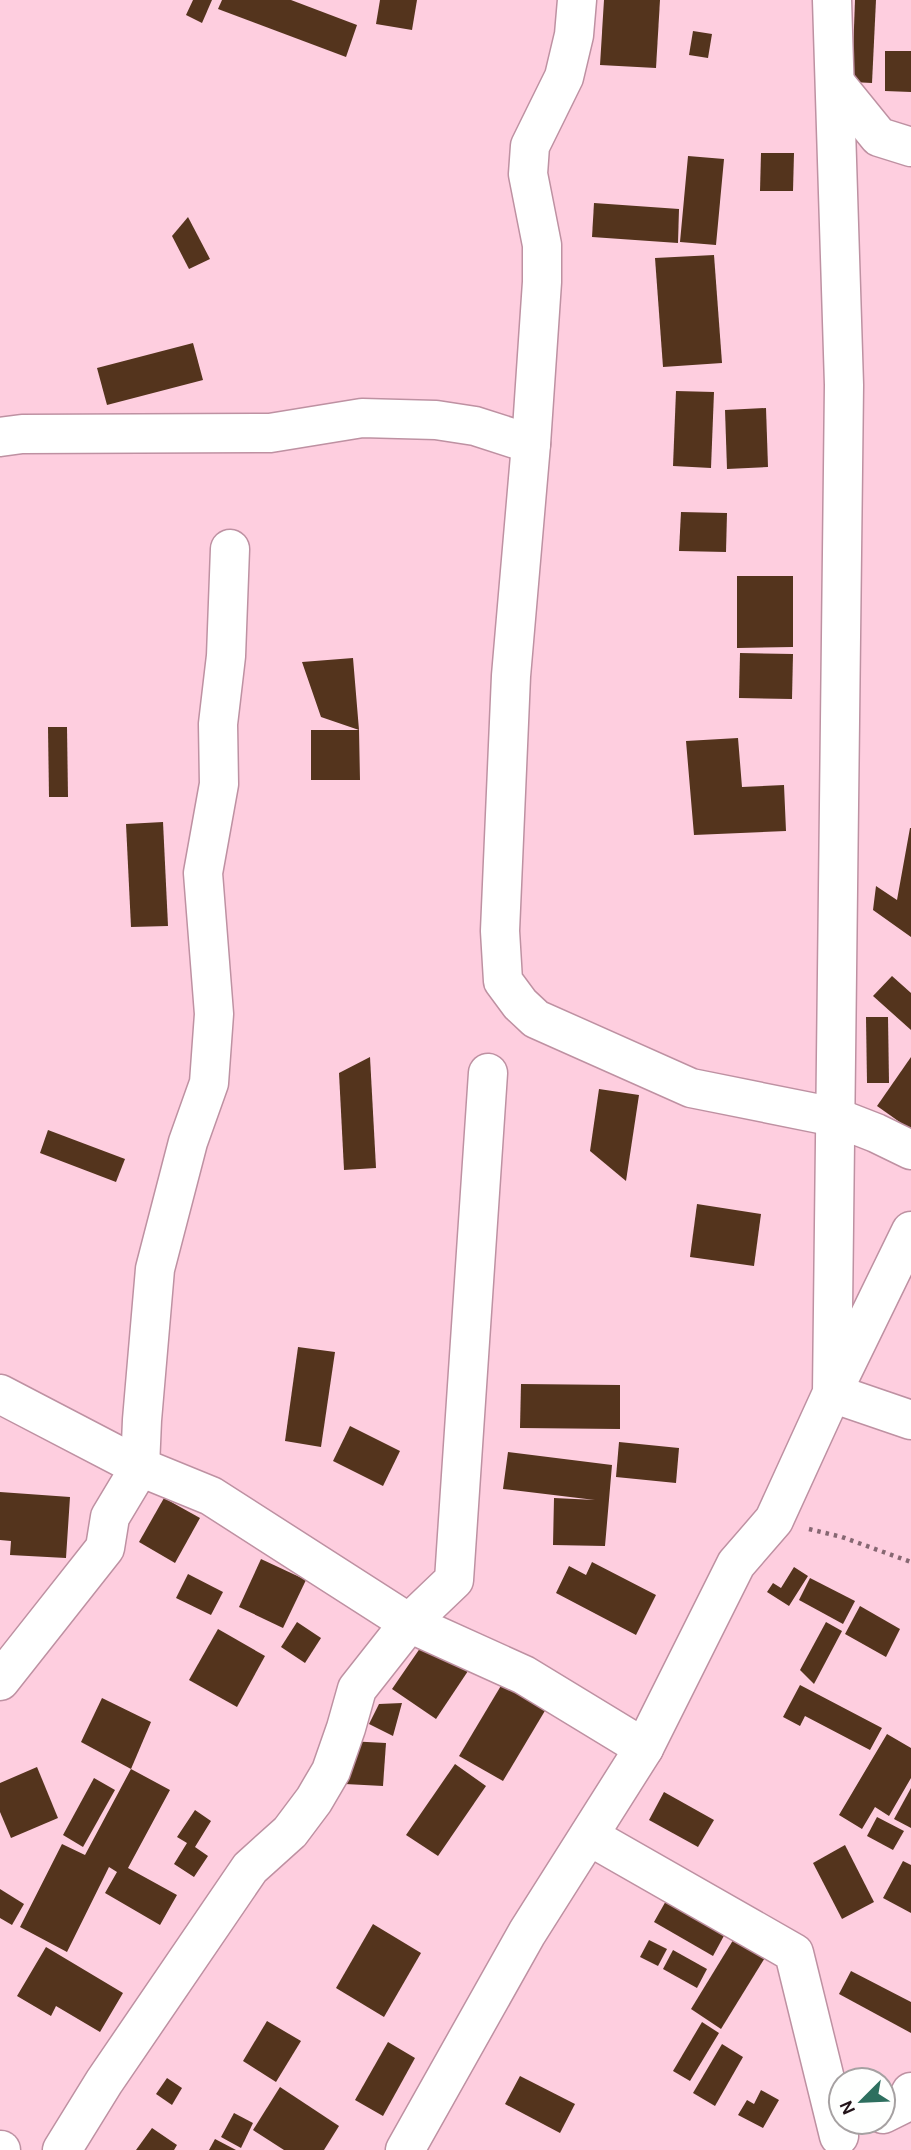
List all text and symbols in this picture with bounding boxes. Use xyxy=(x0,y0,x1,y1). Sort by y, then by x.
north arrow xyxy=(827,2066,897,2136)
text: N xyxy=(835,2097,860,2118)

